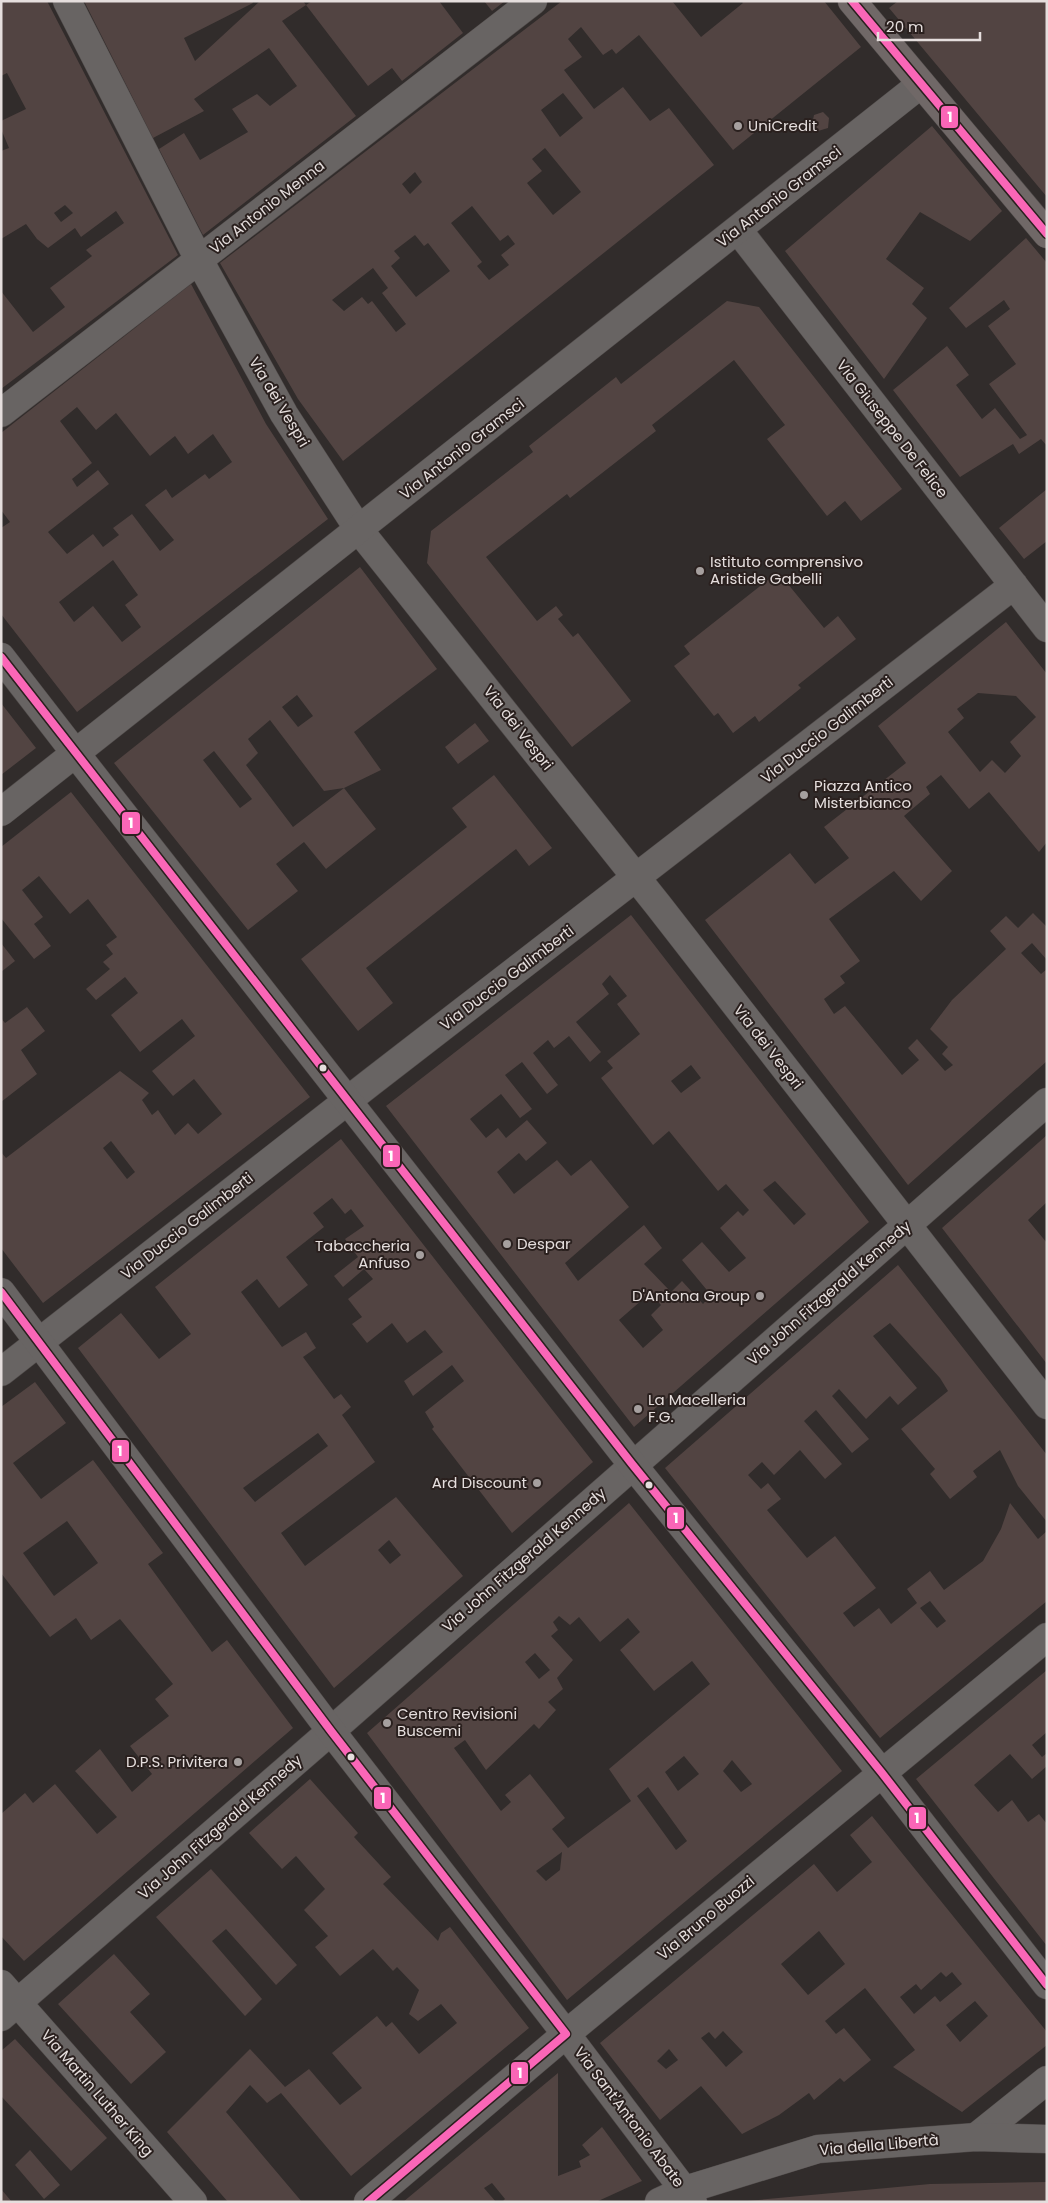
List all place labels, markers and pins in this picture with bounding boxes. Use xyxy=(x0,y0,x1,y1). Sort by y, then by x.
place label: UniCredit xyxy=(748,115,817,136)
marker: UniCredit xyxy=(732,120,744,132)
place label: Istituto comprensivo Aristide Gabelli xyxy=(710,551,863,589)
marker: Istituto comprensivo Aristide Gabelli xyxy=(694,565,706,577)
place label: Piazza Antico Misterbianco xyxy=(814,775,912,813)
marker: Piazza Antico Misterbianco xyxy=(798,789,810,801)
unlabelled marker xyxy=(318,1063,328,1073)
place label: Despar xyxy=(517,1233,571,1254)
place label: Tabaccheria Anfuso xyxy=(315,1235,410,1273)
marker: Despar xyxy=(501,1238,513,1250)
marker: Tabaccheria Anfuso xyxy=(414,1249,426,1261)
place label: D'Antona Group xyxy=(632,1285,750,1306)
marker: D'Antona Group xyxy=(754,1290,766,1302)
place label: La Macelleria F.G. xyxy=(648,1389,746,1427)
marker: La Macelleria F.G. xyxy=(632,1403,644,1415)
place label: Ard Discount xyxy=(432,1472,527,1493)
marker: Ard Discount xyxy=(531,1477,543,1489)
unlabelled marker xyxy=(644,1480,654,1490)
place label: Centro Revisioni Buscemi xyxy=(397,1703,517,1741)
marker: Centro Revisioni Buscemi xyxy=(381,1717,393,1729)
place label: D.P.S. Privitera xyxy=(126,1751,228,1772)
unlabelled marker xyxy=(346,1752,356,1762)
marker: D.P.S. Privitera xyxy=(232,1756,244,1768)

